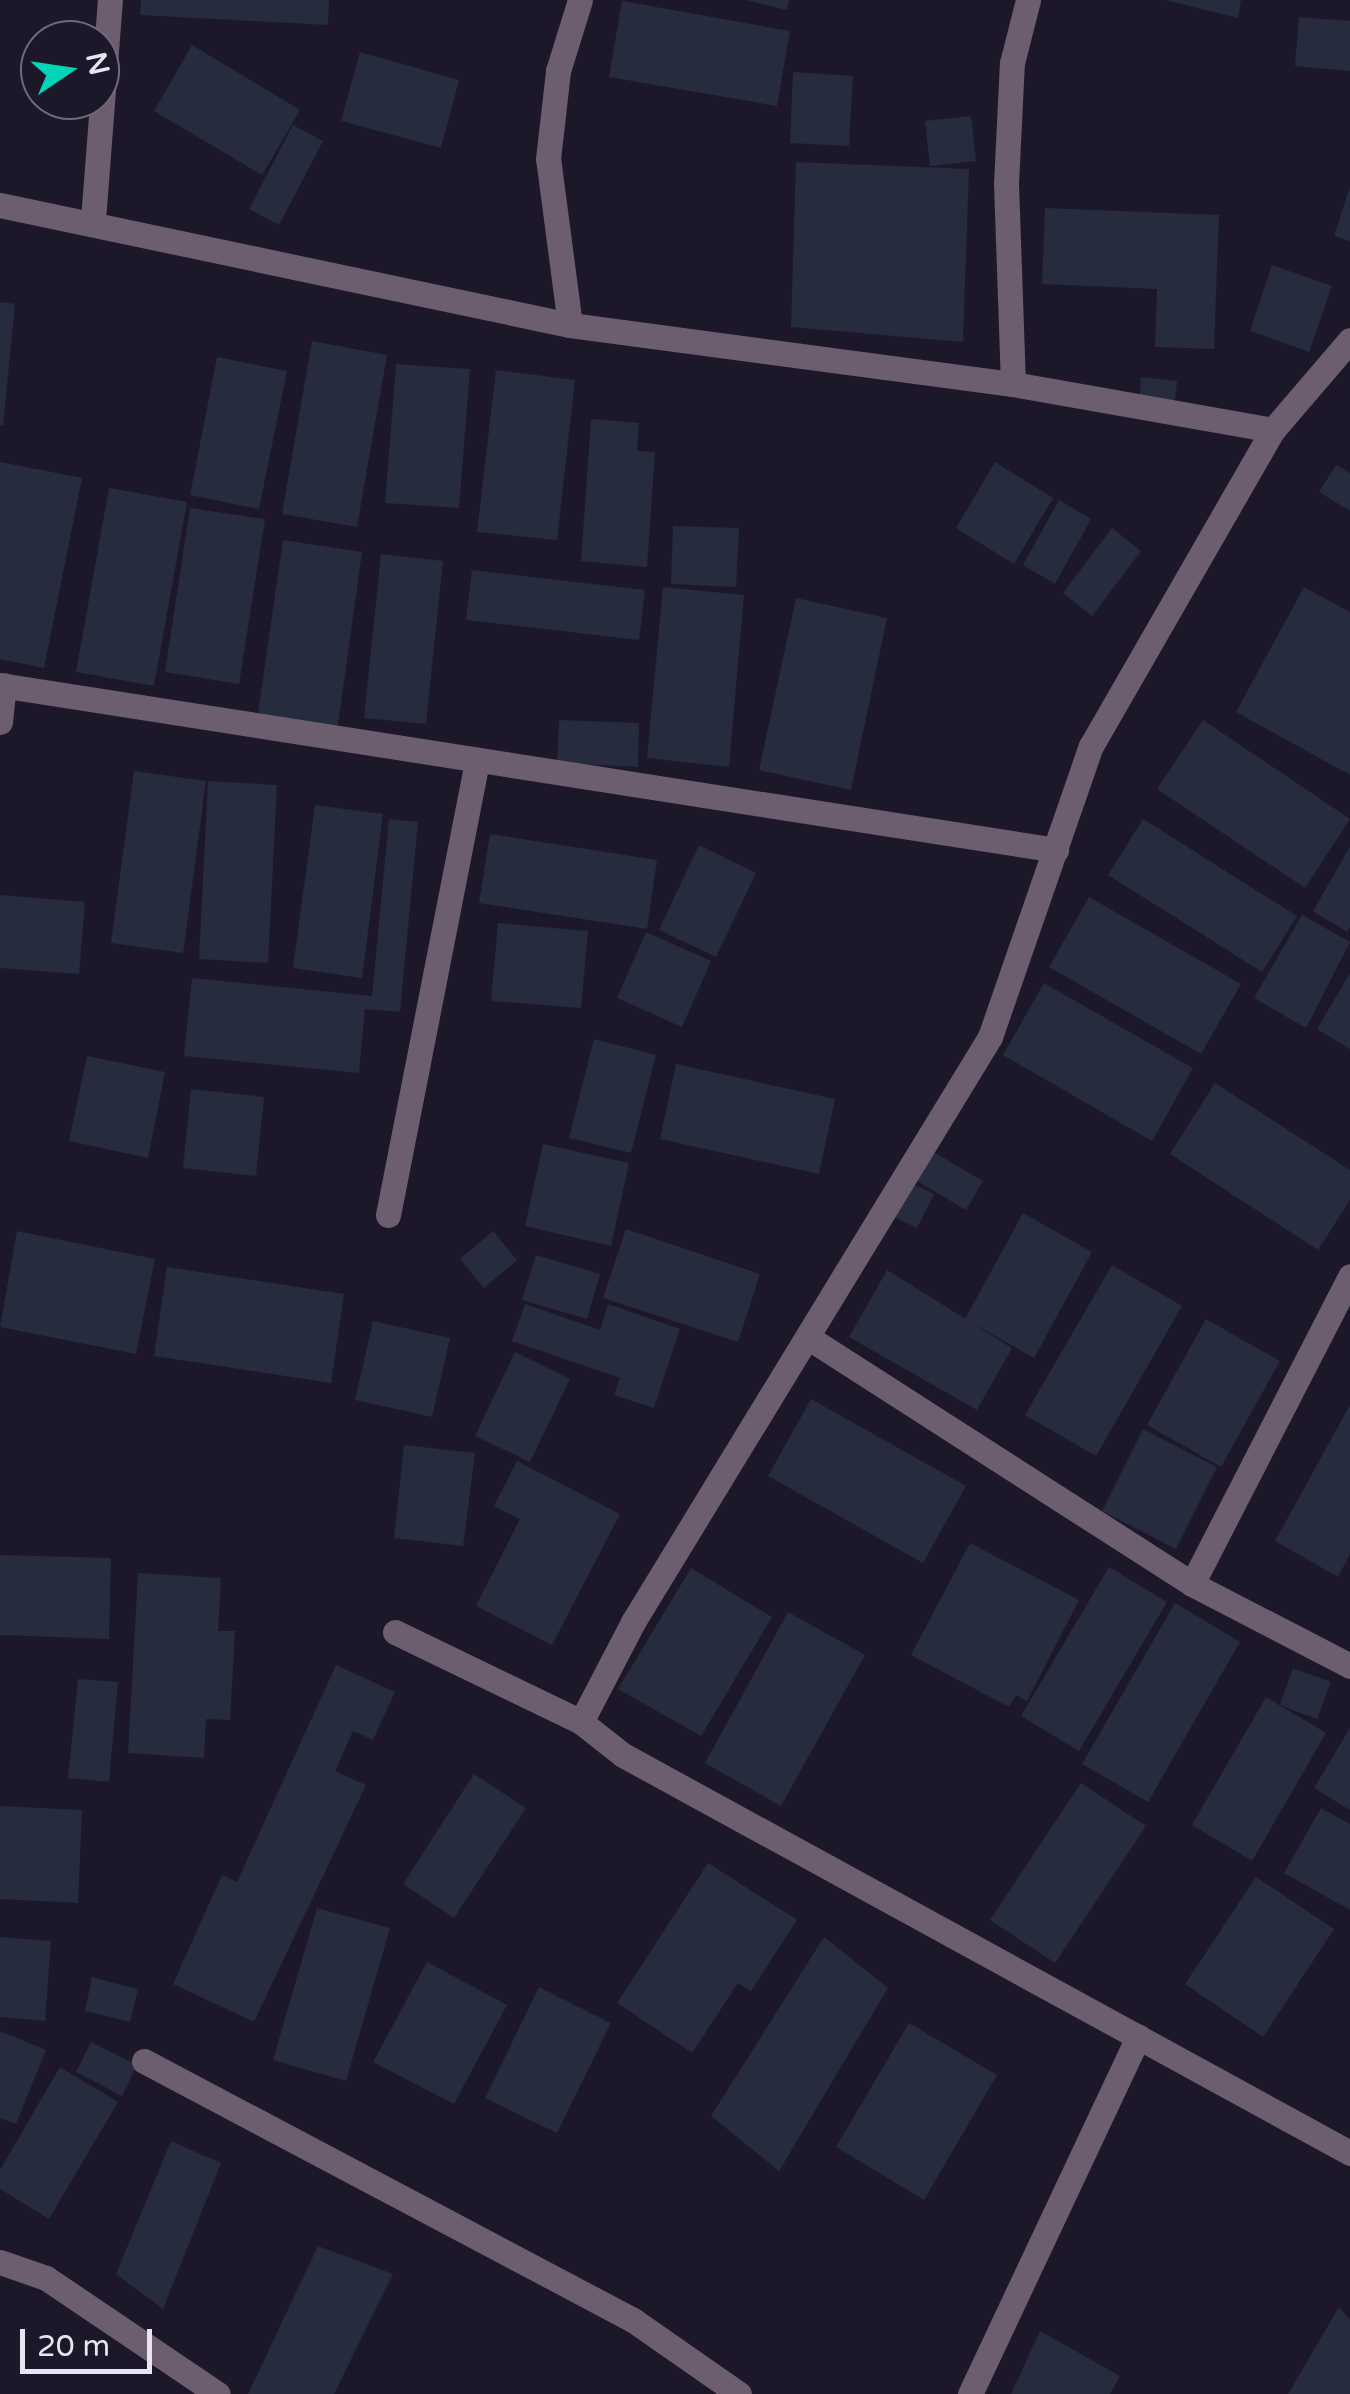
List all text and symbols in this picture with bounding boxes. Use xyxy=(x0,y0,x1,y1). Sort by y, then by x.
north arrow xyxy=(20,20,120,120)
text: N xyxy=(78,49,116,78)
scale bar xyxy=(25,2309,158,2371)
text: 20 m xyxy=(37,2328,110,2365)

